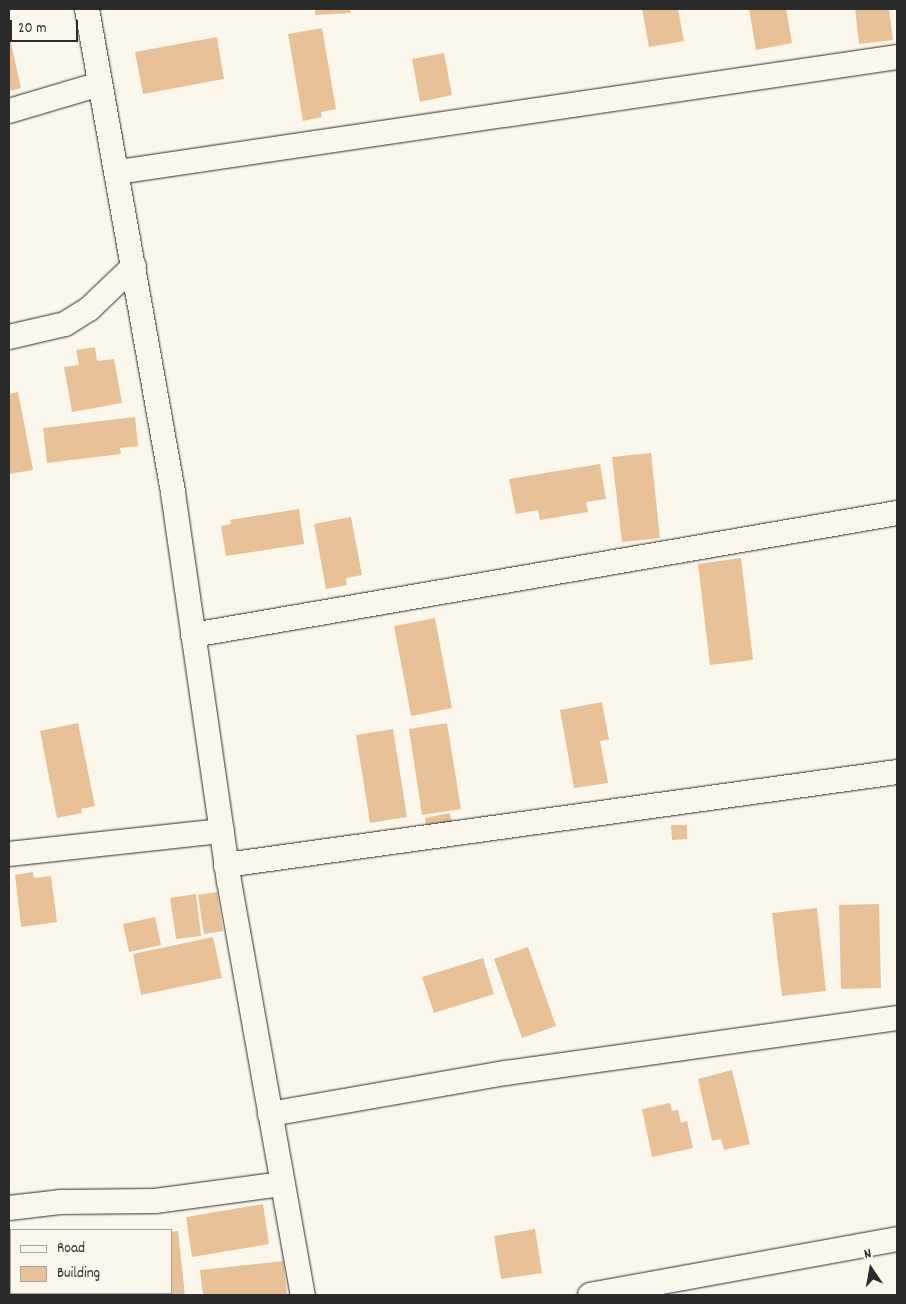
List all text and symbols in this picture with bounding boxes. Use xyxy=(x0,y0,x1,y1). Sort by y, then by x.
scale bar xyxy=(12,10,80,42)
text: 20 m xyxy=(18,18,46,40)
legend xyxy=(10,1229,172,1294)
text: Road xyxy=(57,1238,85,1260)
north arrow xyxy=(846,1244,896,1294)
text: N xyxy=(862,1244,873,1265)
text: Building xyxy=(57,1263,100,1285)

